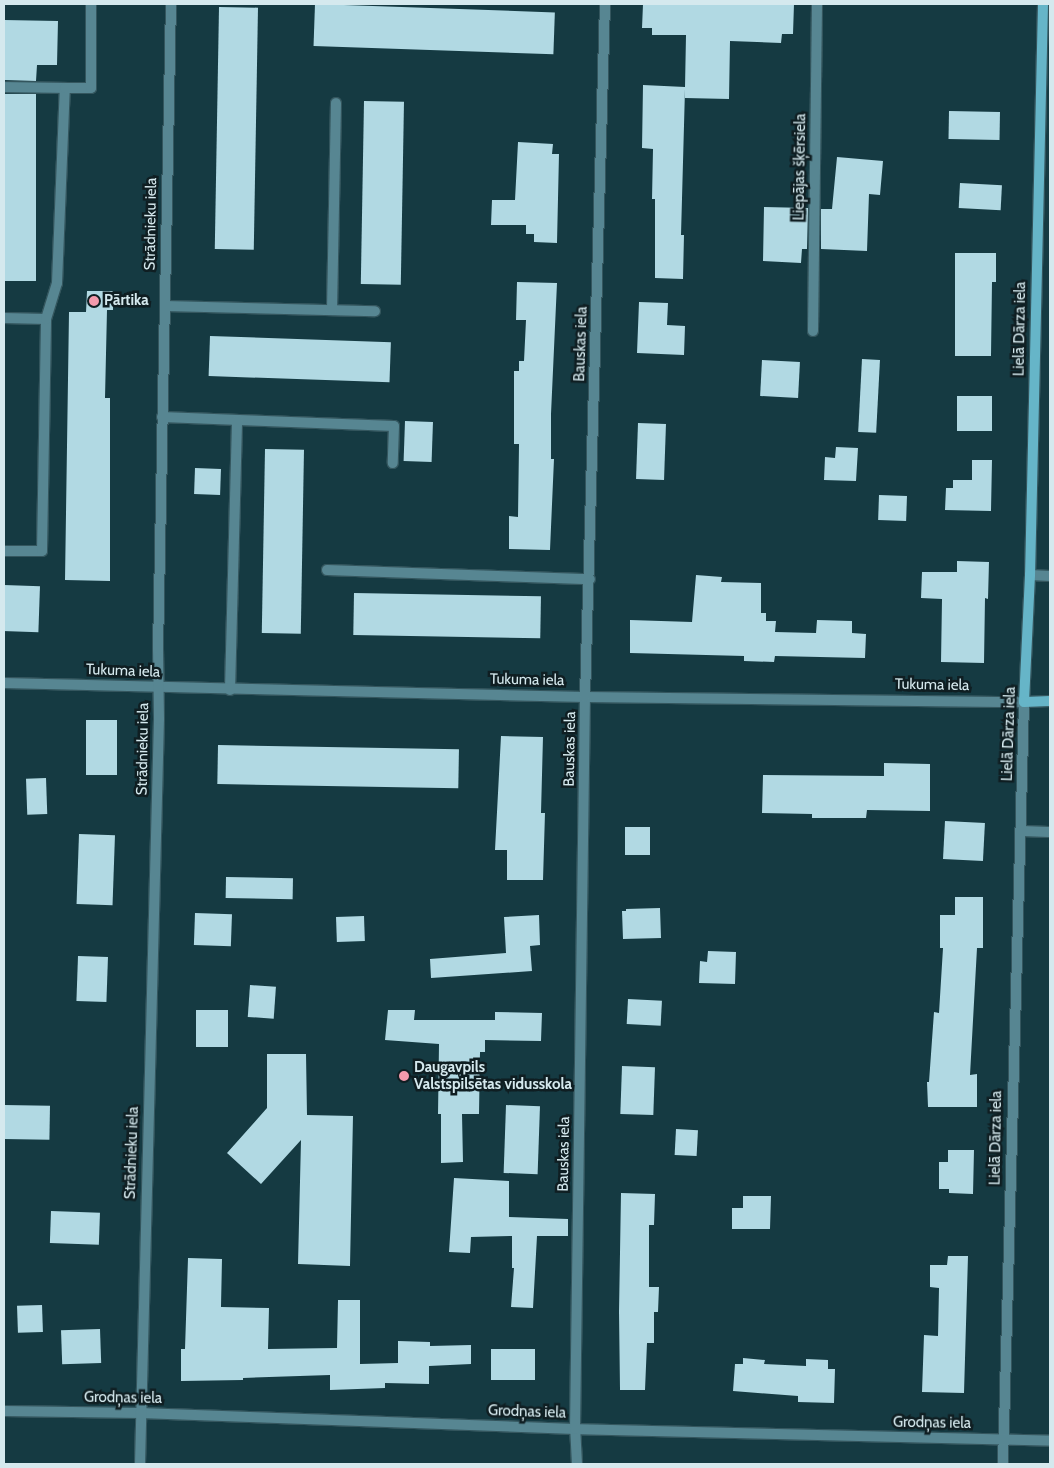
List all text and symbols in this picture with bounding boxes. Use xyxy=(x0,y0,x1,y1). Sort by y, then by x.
street label: Liepājas šķērsiela xyxy=(790,113,810,221)
street label: Strādnieku iela xyxy=(141,178,161,270)
street label: Lielā Dārza iela xyxy=(1010,282,1030,376)
place label: Pārtika xyxy=(104,292,149,310)
marker: Pārtika xyxy=(88,295,100,307)
street label: Bauskas iela xyxy=(571,306,591,382)
street label: Tukuma iela xyxy=(85,661,161,681)
street label: Tukuma iela xyxy=(490,670,564,690)
street label: Tukuma iela xyxy=(895,675,969,695)
street label: Lielā Dārza iela xyxy=(998,686,1020,782)
street label: Strādnieku iela xyxy=(133,703,153,795)
street label: Bauskas iela xyxy=(560,711,580,787)
place label: Daugavpils Valstspilsētas vidusskola xyxy=(414,1058,572,1093)
marker: Daugavpils Valstspilsētas vidusskola xyxy=(398,1070,410,1082)
street label: Lielā Dārza iela xyxy=(986,1091,1006,1185)
street label: Strādnieku iela xyxy=(121,1106,143,1200)
street label: Bauskas iela xyxy=(554,1116,574,1192)
street label: Grodņas iela xyxy=(84,1388,162,1408)
street label: Grodņas iela xyxy=(488,1402,566,1422)
street label: Grodņas iela xyxy=(893,1413,971,1433)

